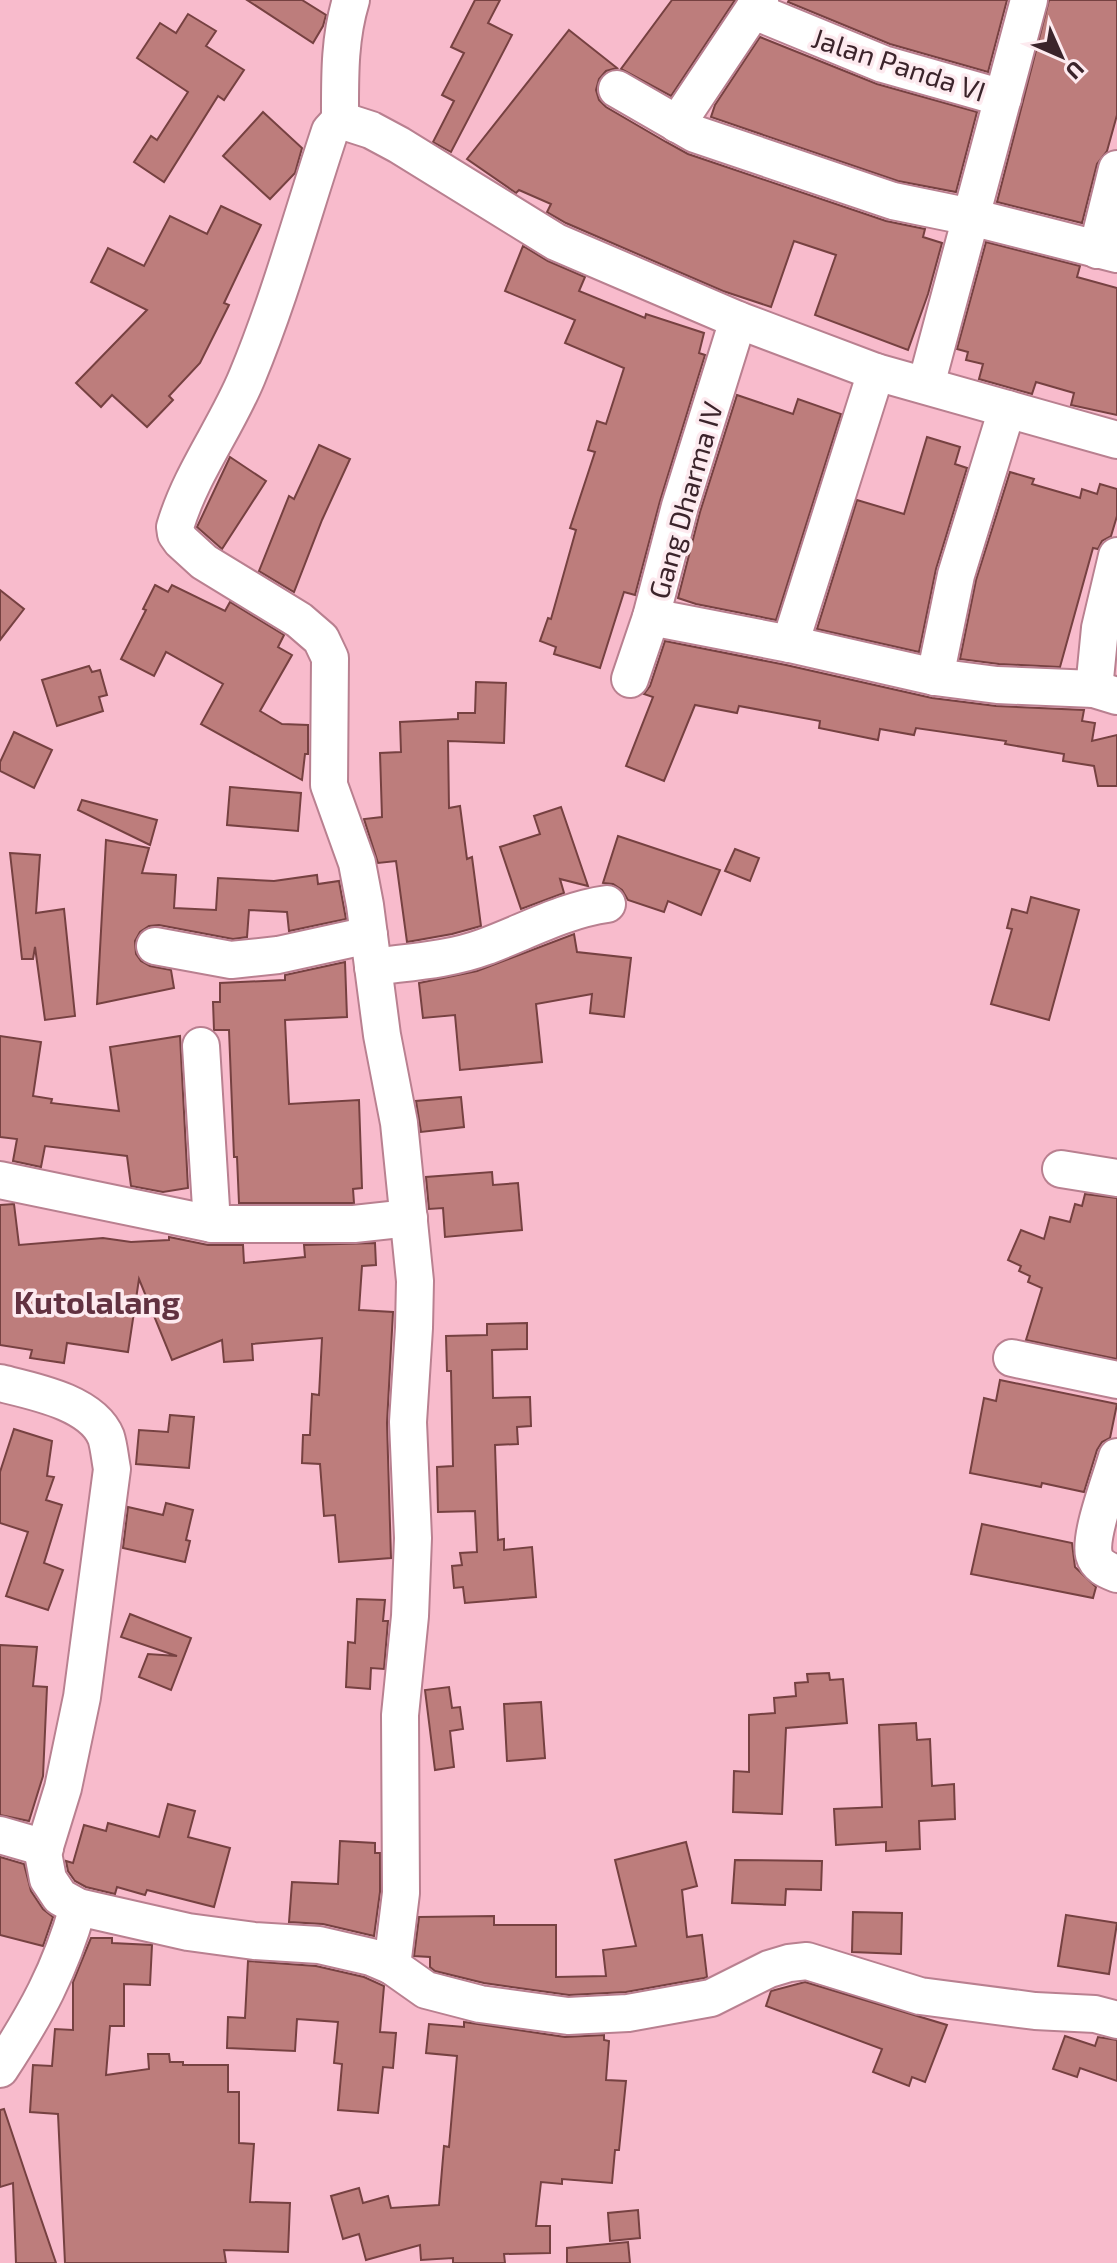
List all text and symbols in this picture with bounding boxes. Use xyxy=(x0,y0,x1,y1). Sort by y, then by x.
north arrow xyxy=(1021,16,1101,96)
street label: Jalan Panda VI xyxy=(808,20,990,108)
text: U xyxy=(1061,56,1090,85)
street label: Gang Dharma IV xyxy=(641,398,729,602)
district label: Kutolalang xyxy=(14,1282,181,1320)

